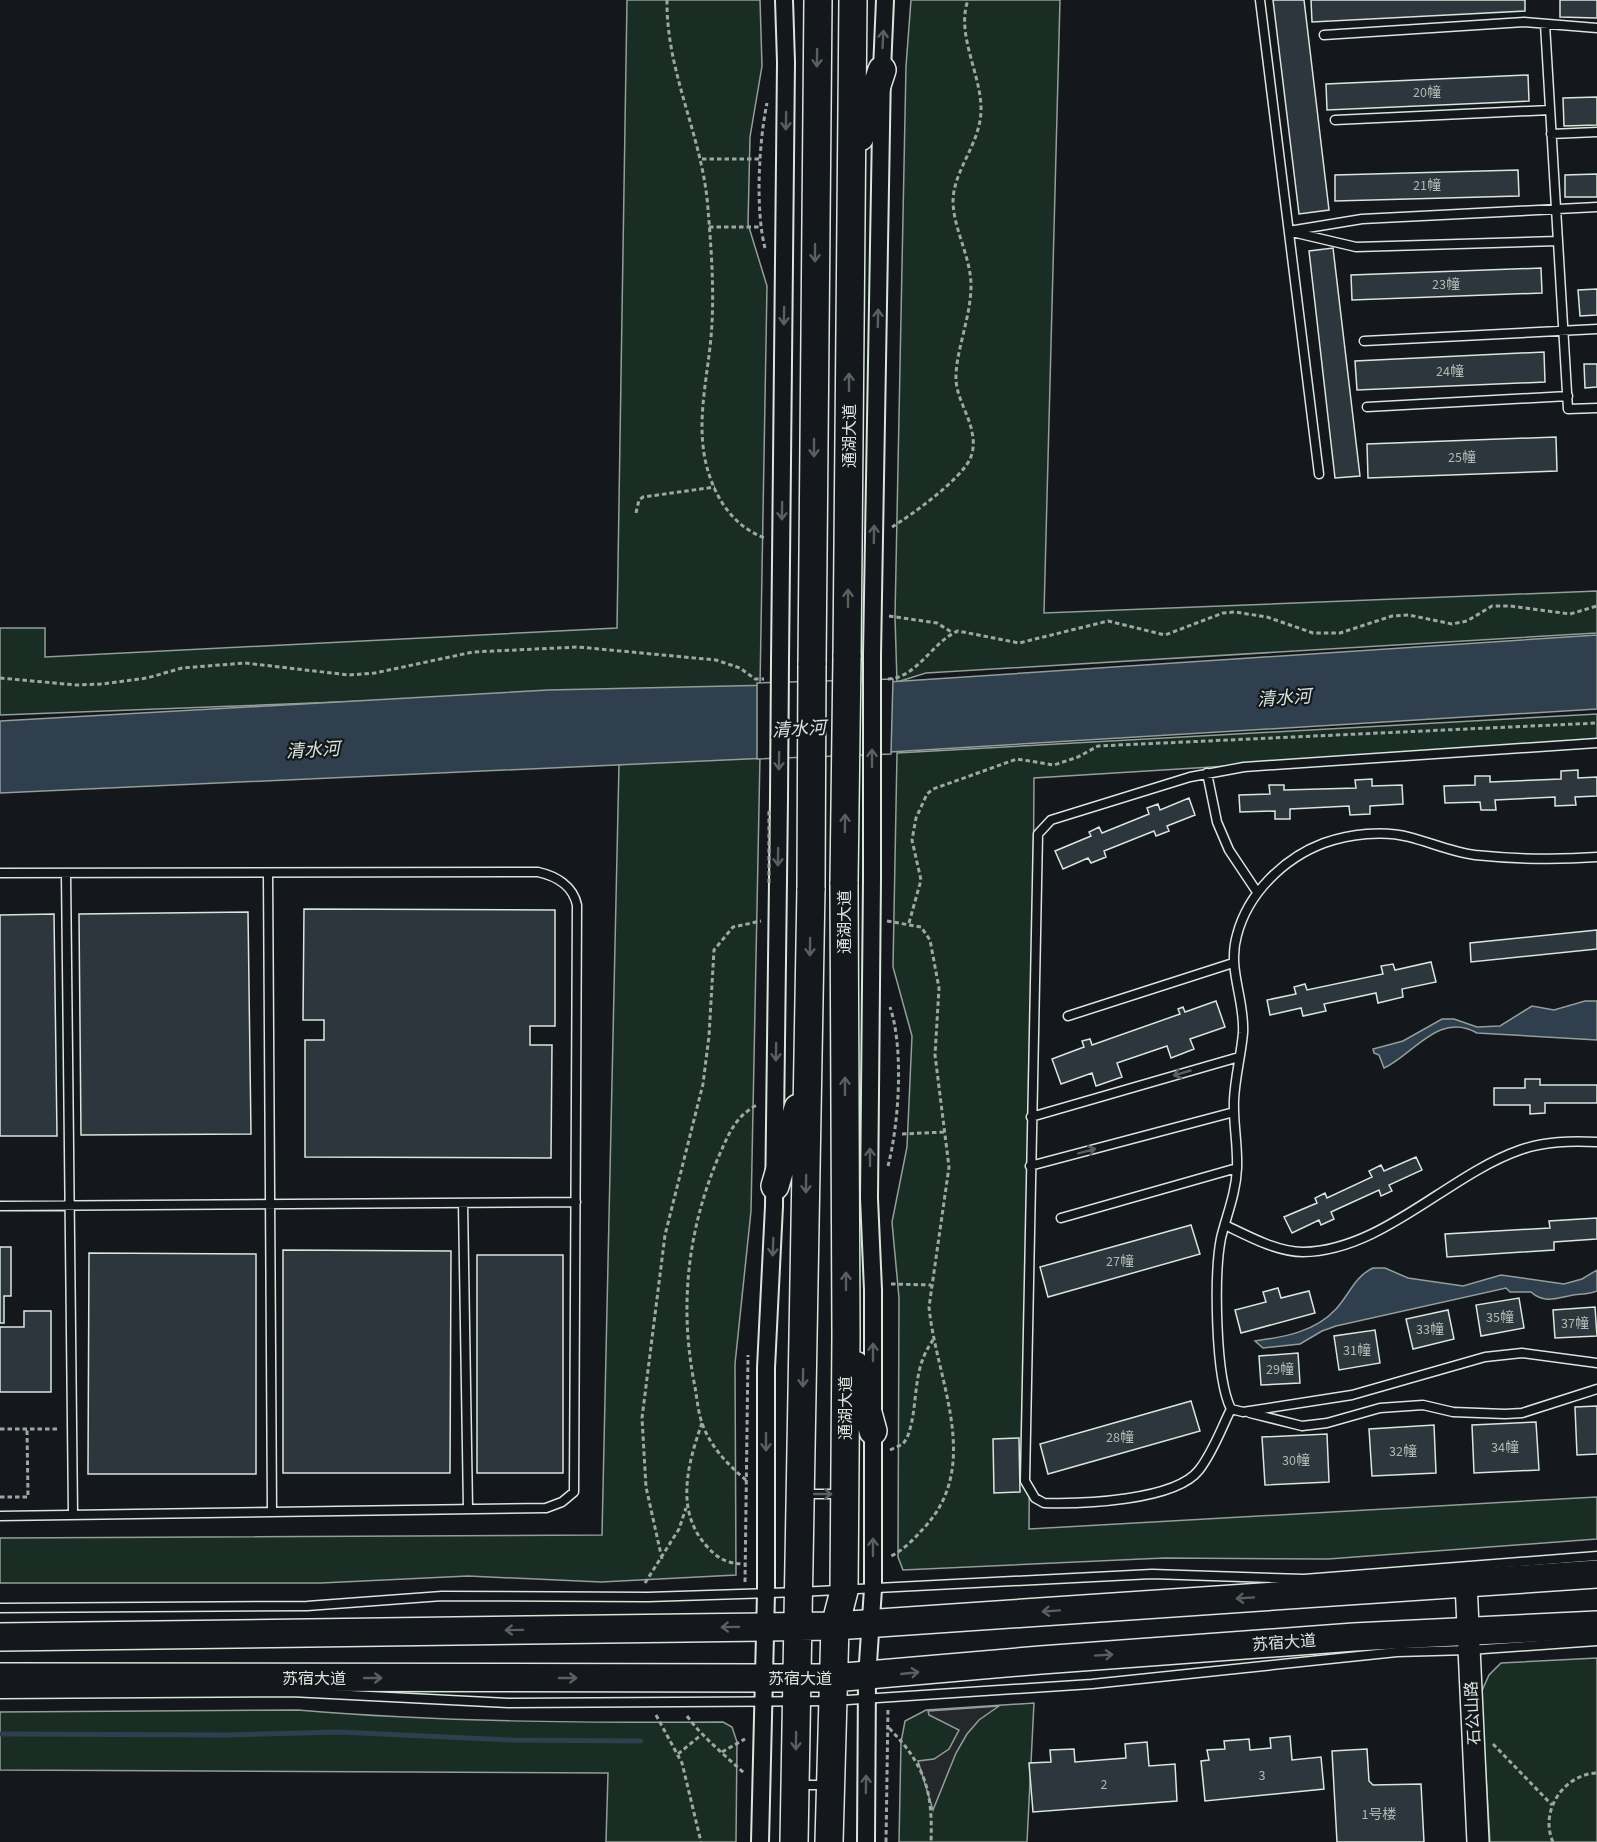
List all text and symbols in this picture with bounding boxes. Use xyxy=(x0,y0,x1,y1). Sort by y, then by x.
one-way arrow xyxy=(878,29,889,49)
one-way arrow xyxy=(811,48,823,68)
house number: 20幢 xyxy=(1413,83,1441,103)
one-way arrow xyxy=(780,111,792,131)
house number: 21幢 xyxy=(1413,176,1441,196)
one-way arrow xyxy=(809,243,821,263)
house number: 23幢 xyxy=(1432,275,1460,295)
one-way arrow xyxy=(778,306,790,326)
one-way arrow xyxy=(872,308,883,328)
house number: 24幢 xyxy=(1436,362,1464,382)
one-way arrow xyxy=(844,373,855,393)
street label: 通湖大道 xyxy=(839,404,861,468)
one-way arrow xyxy=(808,438,820,458)
house number: 25幢 xyxy=(1448,448,1476,468)
one-way arrow xyxy=(776,501,788,521)
one-way arrow xyxy=(868,524,880,544)
one-way arrow xyxy=(842,589,854,609)
water label: 清水河 xyxy=(1256,684,1315,713)
water label: 清水河 xyxy=(771,715,830,743)
water label: 清水河 xyxy=(285,736,344,764)
one-way arrow xyxy=(866,748,878,768)
one-way arrow xyxy=(773,751,785,771)
one-way arrow xyxy=(839,814,850,834)
one-way arrow xyxy=(772,846,784,866)
street label: 通湖大道 xyxy=(834,890,856,954)
one-way arrow xyxy=(804,936,816,956)
one-way arrow xyxy=(770,1041,782,1061)
one-way arrow xyxy=(1173,1068,1192,1079)
one-way arrow xyxy=(839,1076,851,1096)
one-way arrow xyxy=(1077,1145,1096,1156)
one-way arrow xyxy=(864,1147,876,1167)
one-way arrow xyxy=(800,1173,812,1193)
one-way arrow xyxy=(768,1236,779,1256)
house number: 27幢 xyxy=(1106,1252,1134,1272)
one-way arrow xyxy=(840,1271,852,1291)
house number: 35幢 xyxy=(1486,1308,1514,1328)
house number: 37幢 xyxy=(1561,1314,1589,1334)
house number: 33幢 xyxy=(1416,1320,1444,1340)
house number: 31幢 xyxy=(1343,1341,1371,1361)
one-way arrow xyxy=(867,1342,879,1362)
house number: 29幢 xyxy=(1266,1360,1294,1380)
one-way arrow xyxy=(797,1368,809,1388)
street label: 通湖大道 xyxy=(835,1376,857,1440)
house number: 28幢 xyxy=(1106,1428,1134,1448)
one-way arrow xyxy=(760,1431,772,1451)
house number: 34幢 xyxy=(1491,1438,1519,1458)
house number: 32幢 xyxy=(1389,1442,1417,1462)
house number: 30幢 xyxy=(1282,1451,1310,1471)
one-way arrow xyxy=(812,1488,832,1500)
one-way arrow xyxy=(867,1537,879,1557)
one-way arrow xyxy=(1236,1593,1256,1604)
one-way arrow xyxy=(1041,1606,1061,1617)
one-way arrow xyxy=(721,1621,741,1633)
one-way arrow xyxy=(505,1624,525,1636)
street label: 苏宿大道 xyxy=(1251,1630,1317,1656)
one-way arrow xyxy=(1094,1649,1114,1660)
one-way arrow xyxy=(900,1667,920,1678)
street label: 苏宿大道 xyxy=(282,1668,346,1690)
street label: 苏宿大道 xyxy=(768,1668,832,1690)
one-way arrow xyxy=(363,1672,383,1684)
one-way arrow xyxy=(558,1672,578,1684)
street label: 石公山路 xyxy=(1460,1680,1486,1745)
one-way arrow xyxy=(791,1731,802,1751)
house number: 3 xyxy=(1259,1766,1266,1786)
one-way arrow xyxy=(860,1774,872,1794)
house number: 2 xyxy=(1101,1775,1108,1795)
house number: 1号楼 xyxy=(1362,1805,1396,1825)

